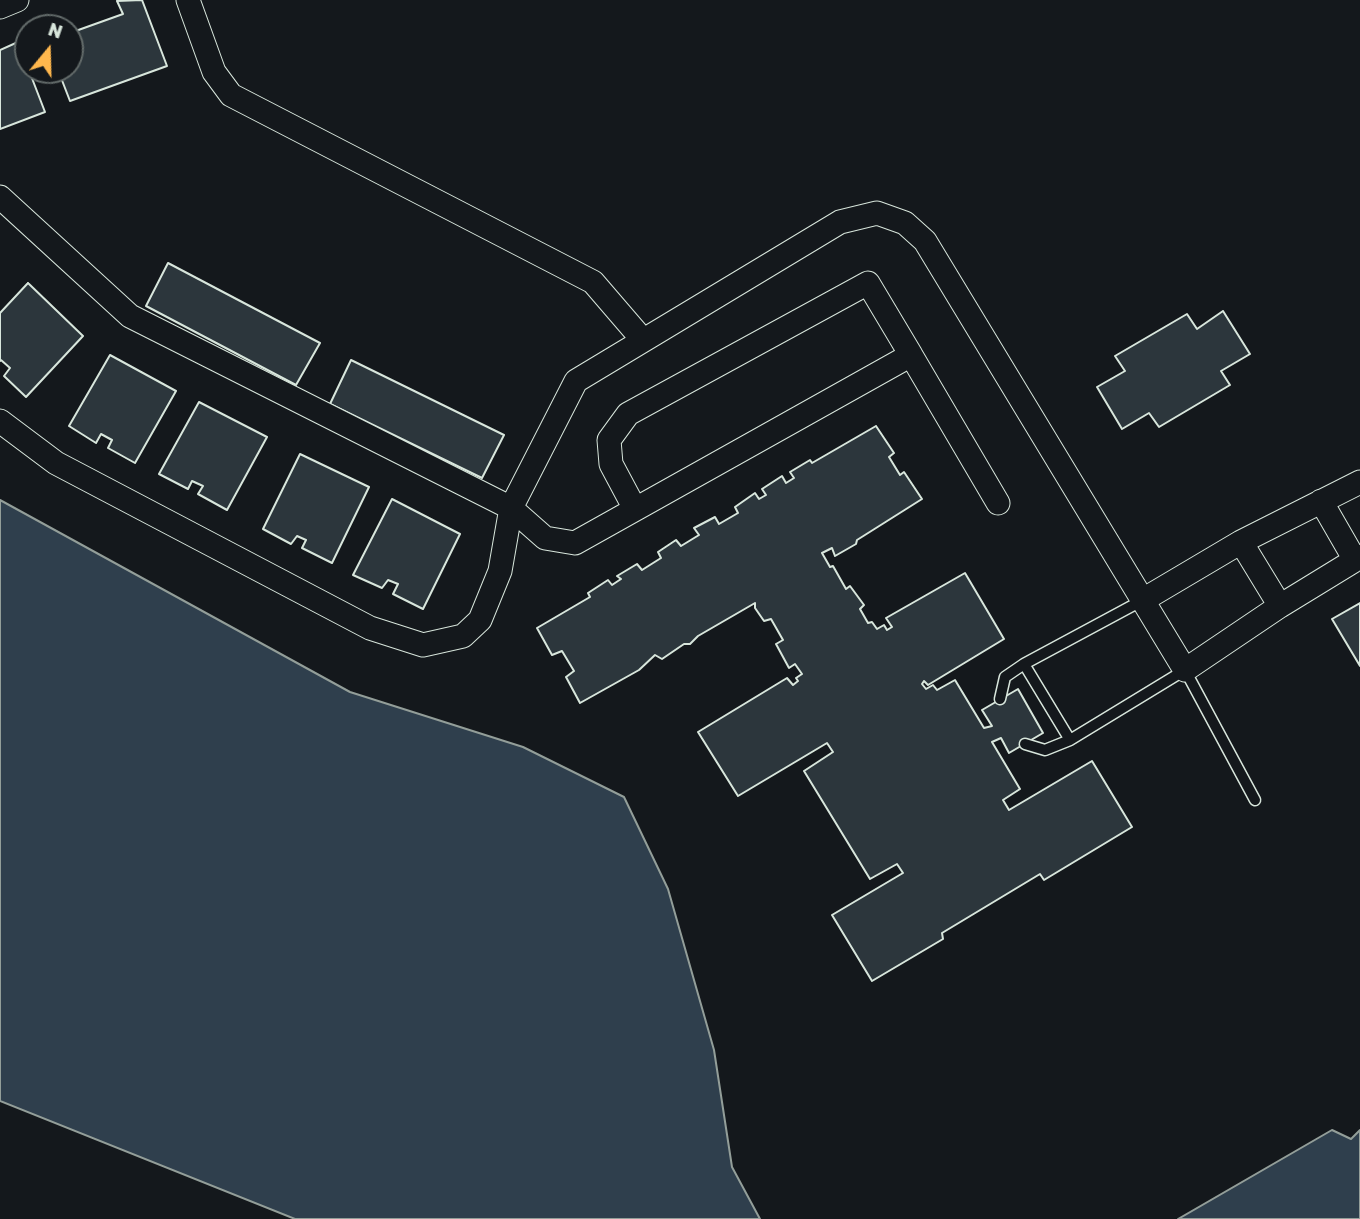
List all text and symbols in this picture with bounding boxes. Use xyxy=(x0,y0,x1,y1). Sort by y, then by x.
north arrow xyxy=(14,14,84,84)
text: N xyxy=(45,17,66,44)

